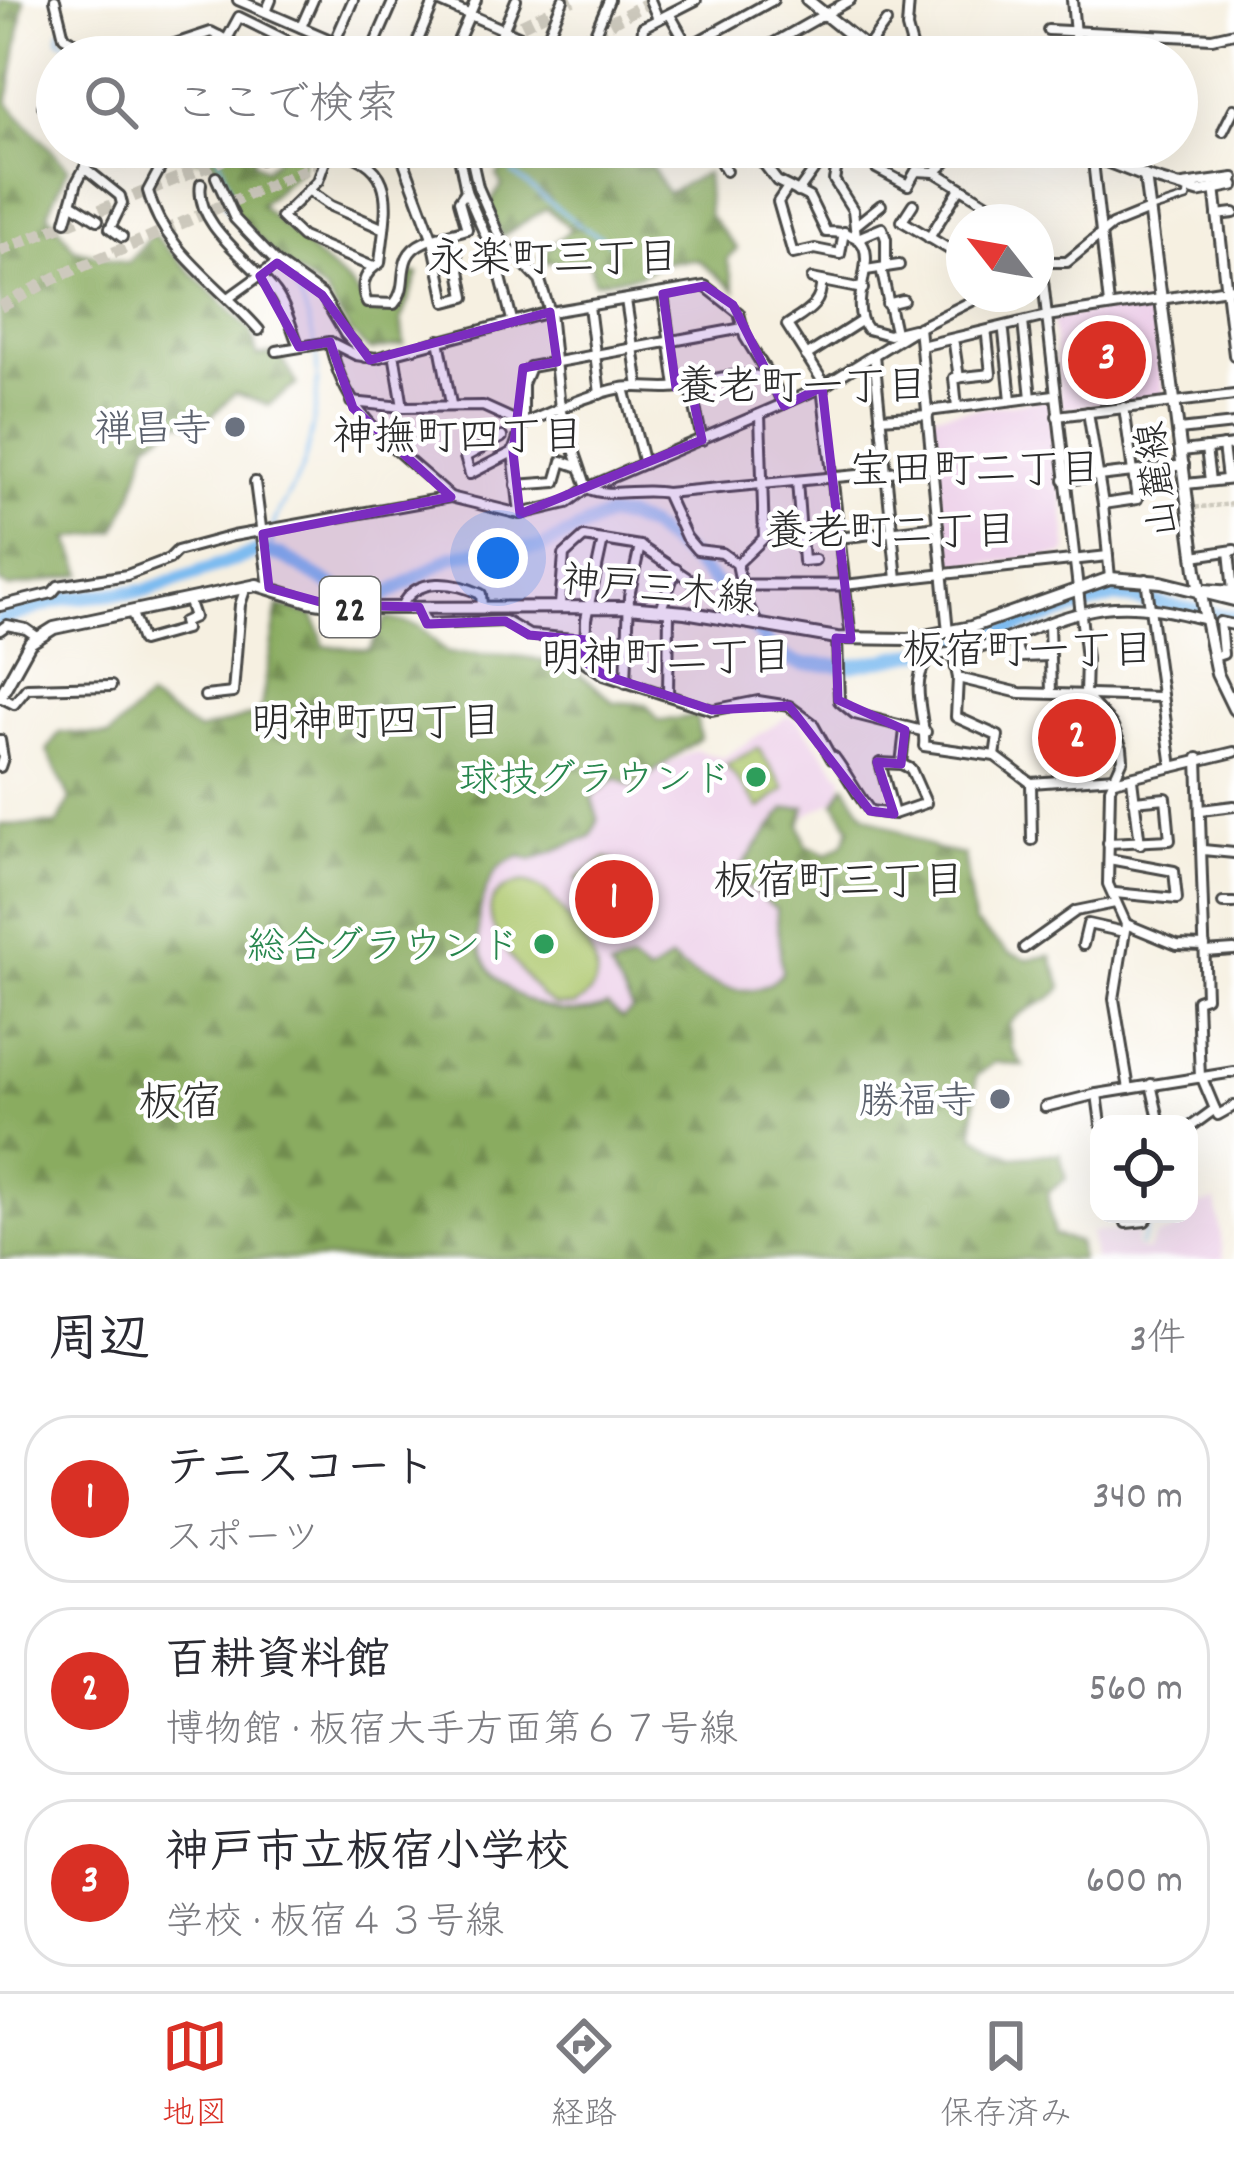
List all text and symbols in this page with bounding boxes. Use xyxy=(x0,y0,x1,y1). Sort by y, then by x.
search box xyxy=(36,36,1198,168)
icon: search xyxy=(78,69,144,135)
text: ここで検索 xyxy=(174,76,399,140)
north arrow xyxy=(946,204,1054,312)
district label: 永楽町三丁目 xyxy=(427,233,679,293)
pin: 3 xyxy=(1068,315,1146,405)
district label: 養老町一丁目 xyxy=(676,361,928,421)
place label: 禅昌寺 xyxy=(94,406,211,461)
district label: 神撫町四丁目 xyxy=(332,411,584,471)
marker: 禅昌寺 xyxy=(222,414,248,440)
street label: 山麓線 xyxy=(1127,418,1196,541)
district label: 宝田町二丁目 xyxy=(849,444,1101,504)
district label: 養老町二丁目 xyxy=(765,506,1017,566)
your location xyxy=(468,528,528,588)
street label: 神戸三木線 xyxy=(558,556,758,631)
road number: 22 xyxy=(320,577,380,637)
district label: 板宿町一丁目 xyxy=(902,625,1154,685)
district label: 明神町二丁目 xyxy=(540,632,792,692)
pin: 2 xyxy=(1038,693,1116,783)
district label: 明神町四丁目 xyxy=(250,697,502,757)
place label: 球技グラウンド xyxy=(459,756,732,811)
marker: 球技グラウンド xyxy=(743,764,769,790)
pin: 1 xyxy=(575,854,653,944)
district label: 板宿町三丁目 xyxy=(713,856,965,916)
place label: 総合グラウンド xyxy=(247,923,520,978)
marker: 総合グラウンド xyxy=(531,931,557,957)
district label: 板宿 xyxy=(138,1077,222,1137)
place label: 勝福寺 xyxy=(859,1078,976,1133)
marker: 勝福寺 xyxy=(987,1086,1013,1112)
map controls xyxy=(1090,1115,1198,1223)
button: locate xyxy=(1090,1115,1198,1223)
text: 周辺 xyxy=(48,1308,150,1380)
text: 3件 xyxy=(1130,1315,1186,1370)
text: テニスコート xyxy=(165,1440,436,1504)
text: 1 xyxy=(86,1472,94,1527)
text: 340 m xyxy=(1093,1472,1183,1527)
text: スポーツ xyxy=(165,1514,320,1569)
text: 百耕資料館 xyxy=(165,1632,390,1696)
text: 2 xyxy=(81,1664,99,1719)
text: 560 m xyxy=(1089,1664,1183,1719)
text: 博物館 · 板宿大手方面第６７号線 xyxy=(165,1706,738,1761)
text: 神戸市立板宿小学校 xyxy=(165,1824,570,1888)
text: 3 xyxy=(81,1856,99,1911)
text: 600 m xyxy=(1086,1856,1183,1911)
text: 学校 · 板宿４３号線 xyxy=(165,1898,504,1953)
tab: 地図 xyxy=(162,2013,228,2140)
tab: 経路 xyxy=(551,2013,617,2140)
tab: 保存済み xyxy=(940,2013,1072,2140)

